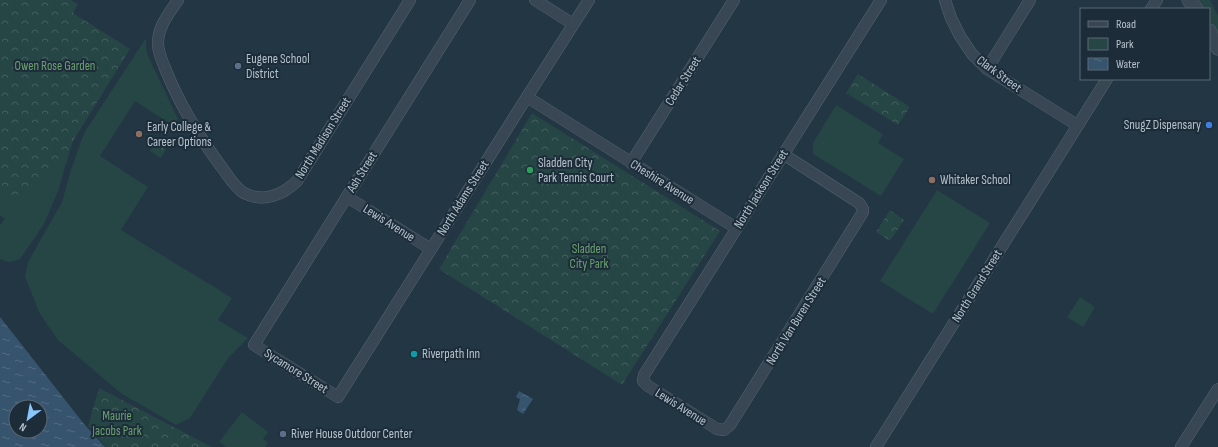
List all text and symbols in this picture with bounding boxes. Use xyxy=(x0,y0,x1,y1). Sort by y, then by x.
legend xyxy=(1080,8,1210,80)
text: Road xyxy=(1116,17,1136,32)
text: Park xyxy=(1116,37,1134,52)
place label: Eugene School District xyxy=(246,51,310,82)
street label: Clark Street xyxy=(973,52,1025,96)
street label: Cedar Street xyxy=(662,53,704,109)
text: Water xyxy=(1116,57,1140,72)
park label: Owen Rose Garden xyxy=(15,58,95,74)
marker: Eugene School District xyxy=(233,61,243,71)
street label: North Madison Street xyxy=(292,94,354,182)
place label: SnugZ Dispensary xyxy=(1124,117,1201,133)
place label: Early College & Career Options xyxy=(147,119,212,150)
marker: SnugZ Dispensary xyxy=(1204,120,1214,130)
marker: Early College & Career Options xyxy=(134,129,144,139)
street label: North Jackson Street xyxy=(730,146,792,232)
street label: Ash Street xyxy=(343,149,381,196)
place label: Sladden City Park Tennis Court xyxy=(538,155,614,186)
street label: Cheshire Avenue xyxy=(627,156,697,208)
street label: North Adams Street xyxy=(433,157,493,239)
marker: Sladden City Park Tennis Court xyxy=(525,165,535,175)
place label: Whitaker School xyxy=(940,172,1011,188)
marker: Whitaker School xyxy=(927,175,937,185)
street label: Lewis Avenue xyxy=(360,201,418,245)
park label: Sladden City Park xyxy=(570,241,608,272)
street label: North Grand Street xyxy=(948,247,1006,325)
street label: North Van Buren Street xyxy=(763,274,829,368)
street label: Sycamore Street xyxy=(261,345,331,397)
place label: Riverpath Inn xyxy=(422,346,480,362)
marker: Riverpath Inn xyxy=(409,349,419,359)
street label: Lewis Avenue xyxy=(652,385,710,429)
north arrow xyxy=(8,399,48,439)
park label: Maurie Jacobs Park xyxy=(91,408,142,439)
text: N xyxy=(17,420,29,434)
place label: River House Outdoor Center xyxy=(291,426,413,442)
marker: River House Outdoor Center xyxy=(278,429,288,439)

